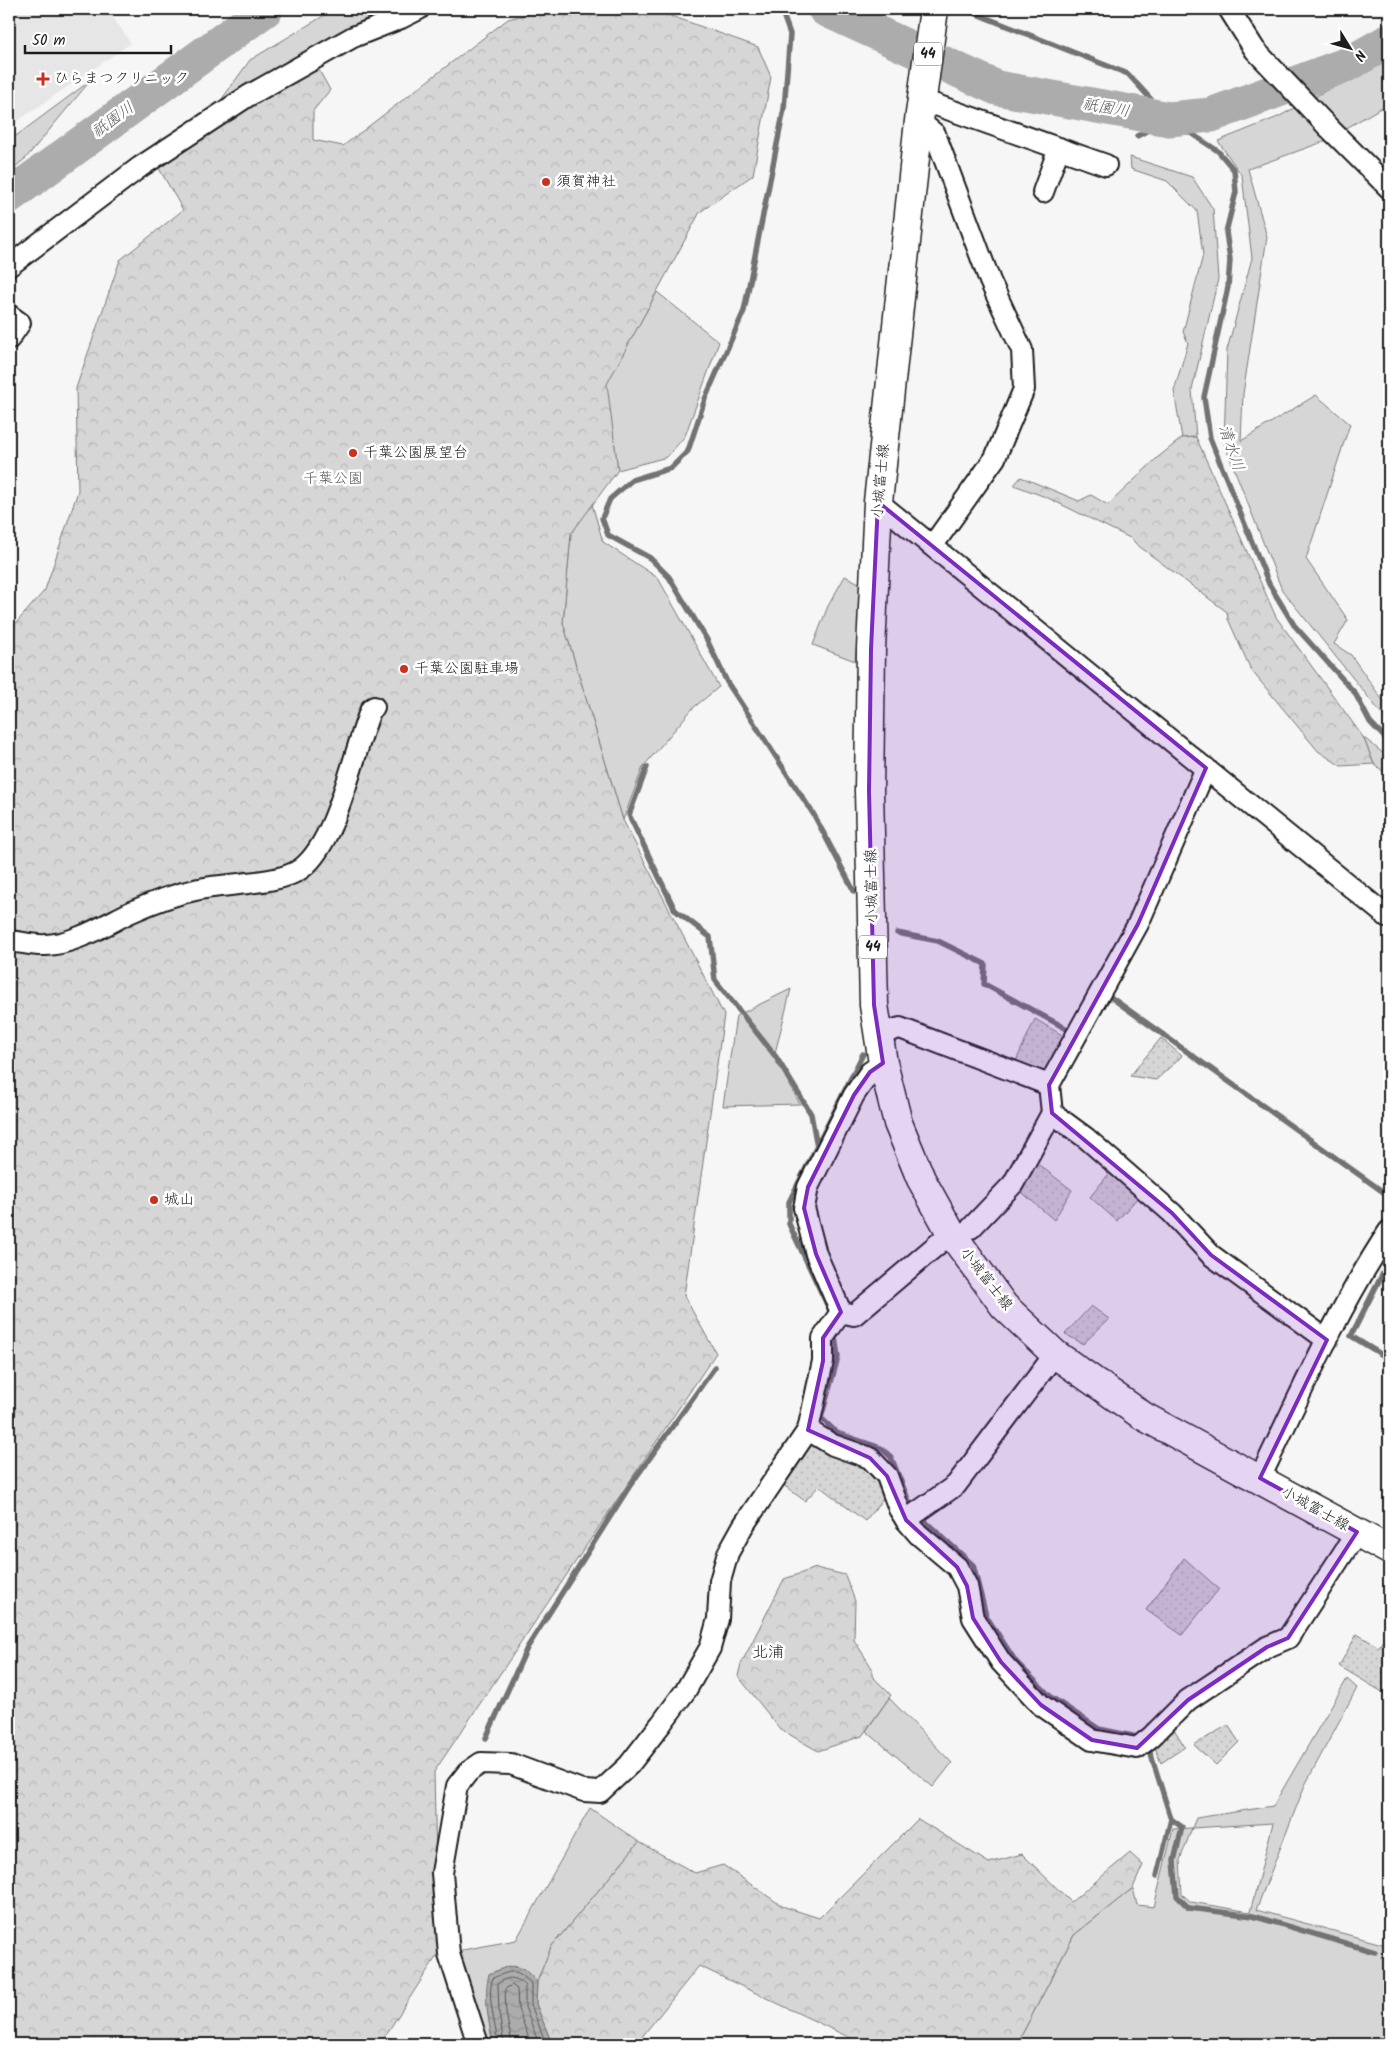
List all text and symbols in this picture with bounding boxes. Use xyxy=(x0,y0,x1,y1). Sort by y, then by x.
scale bar xyxy=(25,22,171,54)
north arrow xyxy=(1326,22,1376,72)
text: 50 m xyxy=(32,29,66,53)
road number: 44 xyxy=(914,42,942,66)
text: N xyxy=(1348,45,1371,65)
place label: ひらまつクリニック xyxy=(54,67,189,91)
marker: ひらまつクリニック xyxy=(36,72,50,86)
water label: 祇園川 xyxy=(1080,92,1132,124)
water label: 祇園川 xyxy=(86,96,140,144)
place label: 須賀神社 xyxy=(556,170,616,194)
marker: 須賀神社 xyxy=(540,176,552,188)
water label: 清水川 xyxy=(1211,421,1251,475)
place label: 千葉公園展望台 xyxy=(363,441,468,465)
street label: 小城富士線 xyxy=(866,443,896,519)
marker: 千葉公園展望台 xyxy=(347,447,359,459)
park label: 千葉公園 xyxy=(303,467,363,491)
place label: 千葉公園駐車場 xyxy=(414,657,519,681)
marker: 千葉公園駐車場 xyxy=(398,663,410,675)
street label: 小城富士線 xyxy=(859,848,885,924)
road number: 44 xyxy=(859,936,887,959)
place label: 城山 xyxy=(164,1188,194,1212)
marker: 城山 xyxy=(148,1194,160,1206)
street label: 小城富士線 xyxy=(953,1242,1019,1316)
street label: 小城富士線 xyxy=(1276,1480,1354,1538)
district label: 北浦 xyxy=(752,1640,784,1665)

